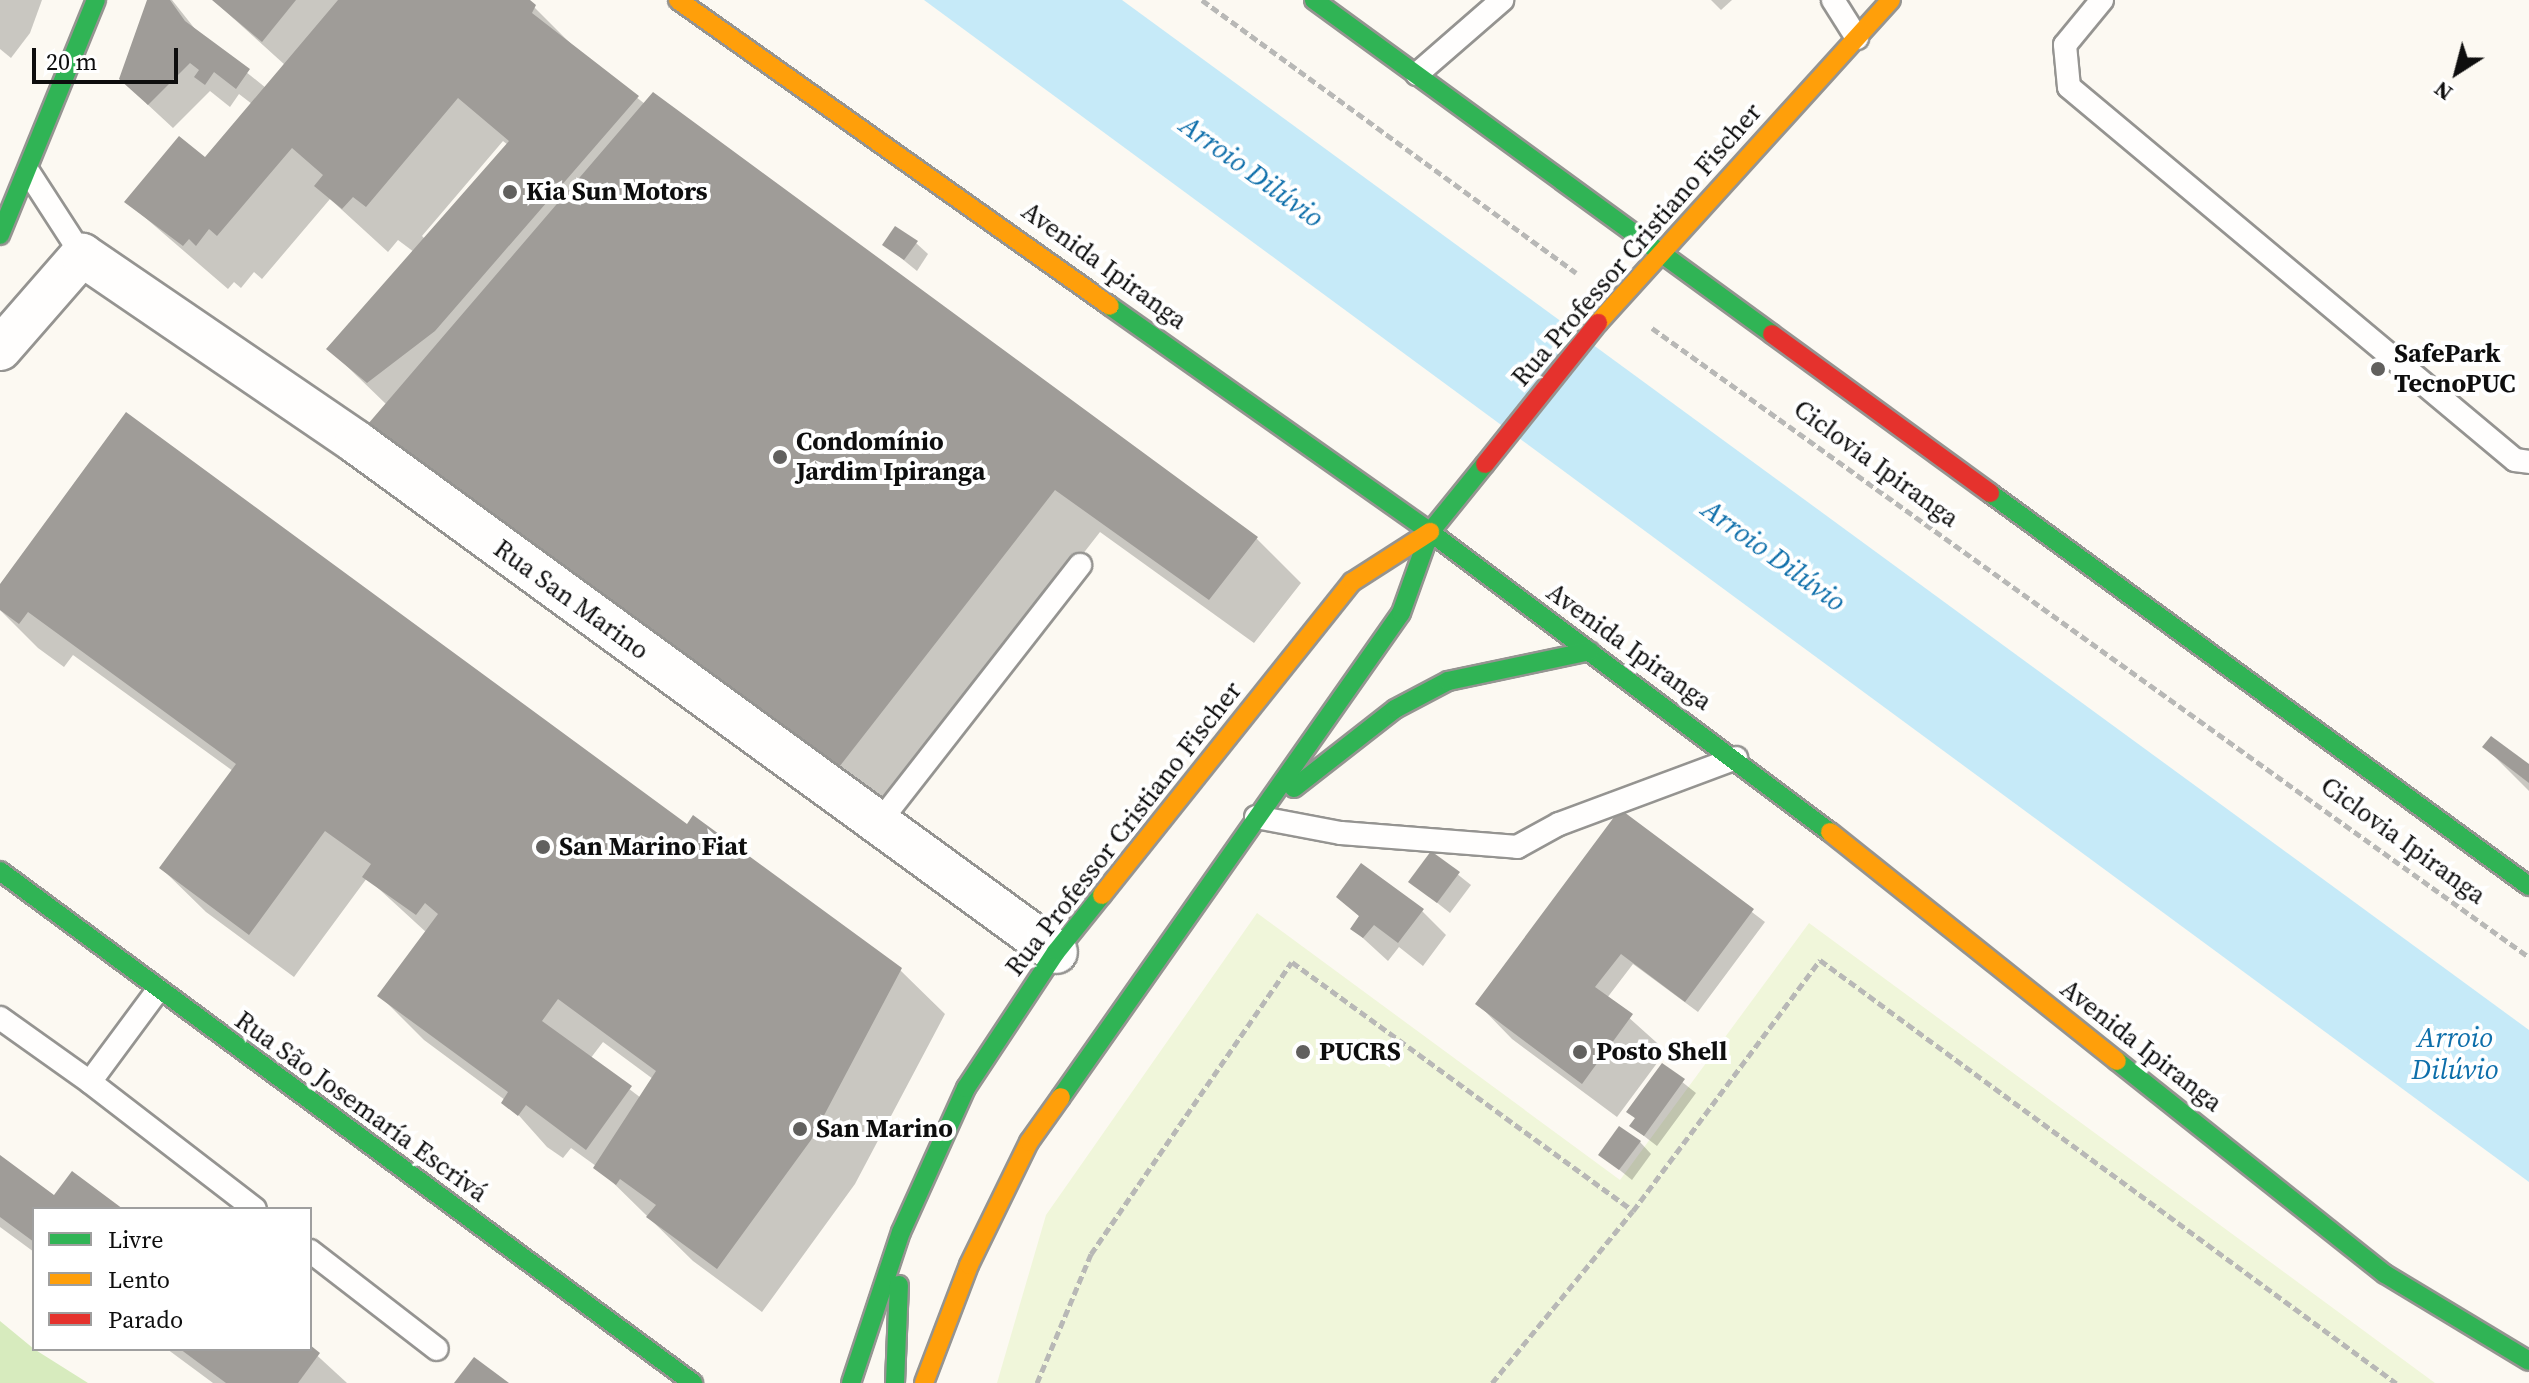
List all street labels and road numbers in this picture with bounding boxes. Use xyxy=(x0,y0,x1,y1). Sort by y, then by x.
street label: Rua Professor Cristiano Fischer xyxy=(1505,97,1769,393)
street label: Avenida Ipiranga xyxy=(1015,196,1193,336)
street label: Ciclovia Ipiranga xyxy=(1787,394,1965,534)
street label: Rua San Marino xyxy=(487,533,655,667)
street label: Avenida Ipiranga xyxy=(1540,577,1718,717)
street label: Rua Professor Cristiano Fischer xyxy=(999,676,1249,982)
street label: Ciclovia Ipiranga xyxy=(2314,771,2492,911)
street label: Avenida Ipiranga xyxy=(2054,973,2228,1119)
street label: Rua São Josemaría Escrivá xyxy=(229,1005,493,1209)

